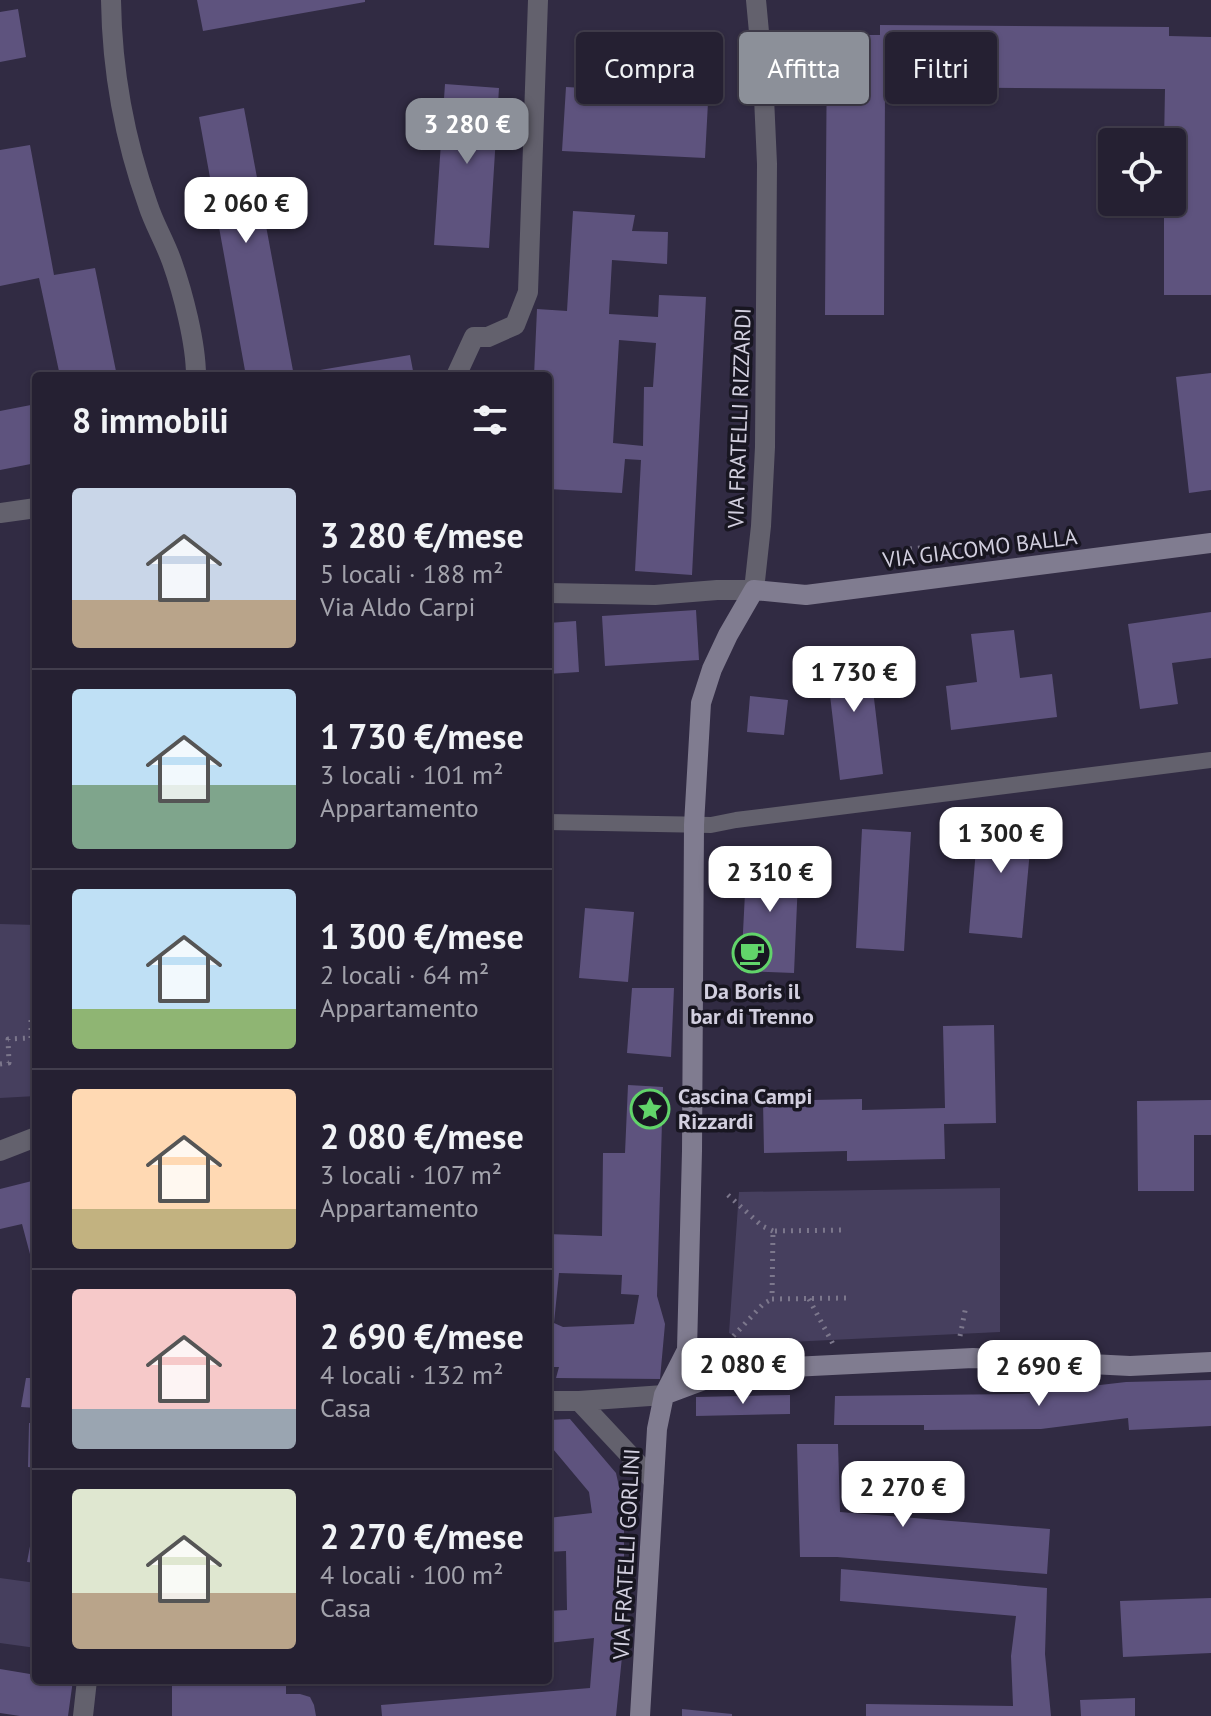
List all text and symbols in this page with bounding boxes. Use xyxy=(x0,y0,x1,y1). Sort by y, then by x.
chip: Compra xyxy=(576,32,723,104)
chip: Affitta xyxy=(739,32,869,104)
chip: Filtri xyxy=(885,32,997,104)
pin: 3 280 € xyxy=(393,98,541,166)
text: 3 280 € xyxy=(424,107,510,140)
map controls xyxy=(1098,128,1186,216)
button: locate xyxy=(1098,128,1186,216)
pin: 2 060 € xyxy=(172,177,320,245)
text: 2 060 € xyxy=(203,186,289,219)
street label: VIA FRATELLI RIZZARDI xyxy=(721,307,757,530)
text: 8 immobili xyxy=(72,398,229,442)
icon: filters xyxy=(468,398,512,442)
text: 3 280 €/mese xyxy=(320,513,524,557)
icon: home xyxy=(136,520,232,616)
street label: VIA GIACOMO BALLA xyxy=(880,522,1079,574)
text: 5 locali · 188 m² xyxy=(320,557,503,590)
text: Via Aldo Carpi xyxy=(320,590,476,623)
pin: 1 730 € xyxy=(780,646,928,714)
text: 1 730 € xyxy=(811,655,897,688)
text: 1 730 €/mese xyxy=(320,714,524,758)
icon: home xyxy=(136,721,232,817)
text: 3 locali · 101 m² xyxy=(320,758,503,791)
text: Appartamento xyxy=(320,791,479,824)
pin: 1 300 € xyxy=(927,807,1075,875)
text: 1 300 € xyxy=(958,816,1044,849)
pin: 2 310 € xyxy=(696,846,844,914)
text: 2 310 € xyxy=(727,855,813,888)
text: 1 300 €/mese xyxy=(320,914,524,958)
icon: home xyxy=(136,921,232,1017)
cafe icon: Da Boris il bar di Trenno xyxy=(731,932,773,974)
text: 2 locali · 64 m² xyxy=(320,958,489,991)
place label: Da Boris il bar di Trenno xyxy=(690,977,814,1030)
text: Appartamento xyxy=(320,991,479,1024)
place label: Cascina Campi Rizzardi xyxy=(678,1082,812,1135)
place icon: Cascina Campi Rizzardi xyxy=(629,1088,671,1130)
text: 2 080 €/mese xyxy=(320,1114,524,1158)
icon: home xyxy=(136,1121,232,1217)
text: 3 locali · 107 m² xyxy=(320,1158,502,1191)
text: Appartamento xyxy=(320,1191,479,1224)
text: 2 690 €/mese xyxy=(320,1314,524,1358)
icon: home xyxy=(136,1321,232,1417)
pin: 2 080 € xyxy=(669,1338,817,1406)
pin: 2 690 € xyxy=(965,1340,1113,1408)
text: 2 080 € xyxy=(700,1347,786,1380)
text: 2 690 € xyxy=(996,1349,1082,1382)
text: 4 locali · 132 m² xyxy=(320,1358,503,1391)
text: Casa xyxy=(320,1391,371,1424)
street label: VIA FRATELLI GORLINI xyxy=(606,1448,646,1661)
pin: 2 270 € xyxy=(829,1461,977,1529)
text: 2 270 € xyxy=(860,1470,946,1503)
text: 2 270 €/mese xyxy=(320,1514,524,1558)
icon: home xyxy=(136,1521,232,1617)
text: 4 locali · 100 m² xyxy=(320,1558,503,1591)
text: Casa xyxy=(320,1591,371,1624)

